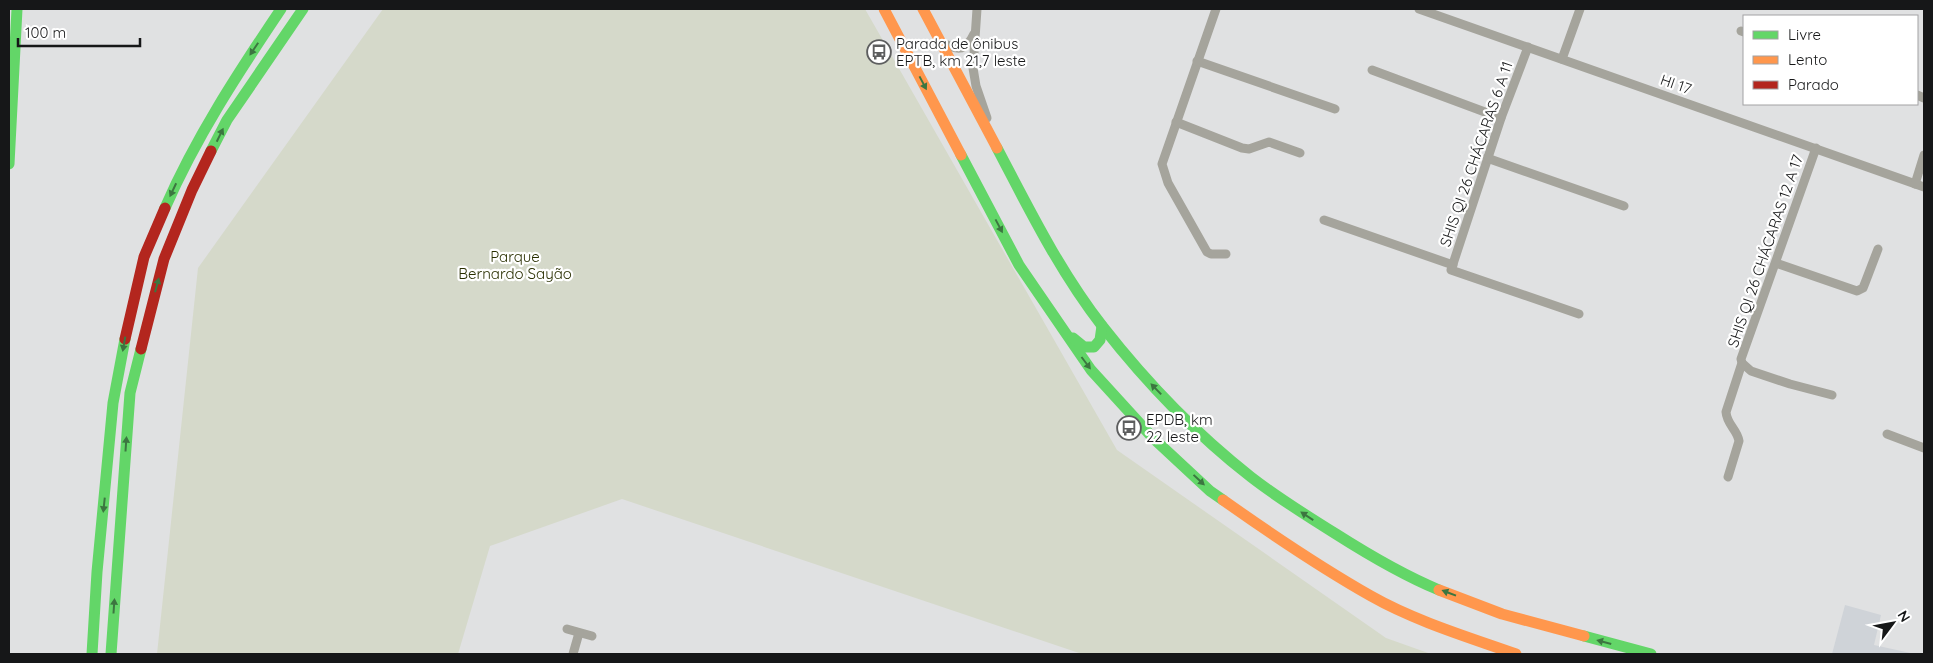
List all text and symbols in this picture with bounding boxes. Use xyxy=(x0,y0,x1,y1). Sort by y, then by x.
scale bar xyxy=(18,15,140,47)
legend xyxy=(1743,15,1918,105)
text: 100 m xyxy=(25,23,66,42)
text: Livre xyxy=(1788,25,1821,44)
place label: Parada de ônibus EPTB, km 21,7 leste xyxy=(896,34,1026,70)
bus stop icon: Parada de ônibus EPTB, km 21,7 leste xyxy=(866,39,892,65)
one-way arrow xyxy=(249,42,259,56)
text: Lento xyxy=(1788,50,1827,69)
street label: SHIS QI 26 CHÁCARAS 6 A 11 xyxy=(1435,59,1517,249)
street label: HI 17 xyxy=(1658,70,1694,98)
text: Parado xyxy=(1788,75,1839,94)
one-way arrow xyxy=(919,76,927,90)
one-way arrow xyxy=(216,128,224,142)
street label: SHIS QI 26 CHÁCARAS 12 A 17 xyxy=(1723,152,1807,350)
one-way arrow xyxy=(169,183,177,197)
one-way arrow xyxy=(995,219,1003,234)
park label: Parque Bernardo Sayão xyxy=(458,247,572,283)
one-way arrow xyxy=(153,277,161,292)
one-way arrow xyxy=(120,336,128,352)
one-way arrow xyxy=(1081,356,1092,369)
one-way arrow xyxy=(1150,383,1162,395)
place label: EPDB, km 22 leste xyxy=(1146,410,1213,446)
bus stop icon: EPDB, km 22 leste xyxy=(1116,415,1142,441)
one-way arrow xyxy=(123,435,131,451)
one-way arrow xyxy=(1192,474,1204,486)
one-way arrow xyxy=(99,497,107,513)
one-way arrow xyxy=(1300,512,1313,521)
one-way arrow xyxy=(1442,589,1456,597)
one-way arrow xyxy=(111,597,119,613)
north arrow xyxy=(1868,598,1918,648)
text: N xyxy=(1894,607,1914,625)
one-way arrow xyxy=(1597,637,1612,645)

